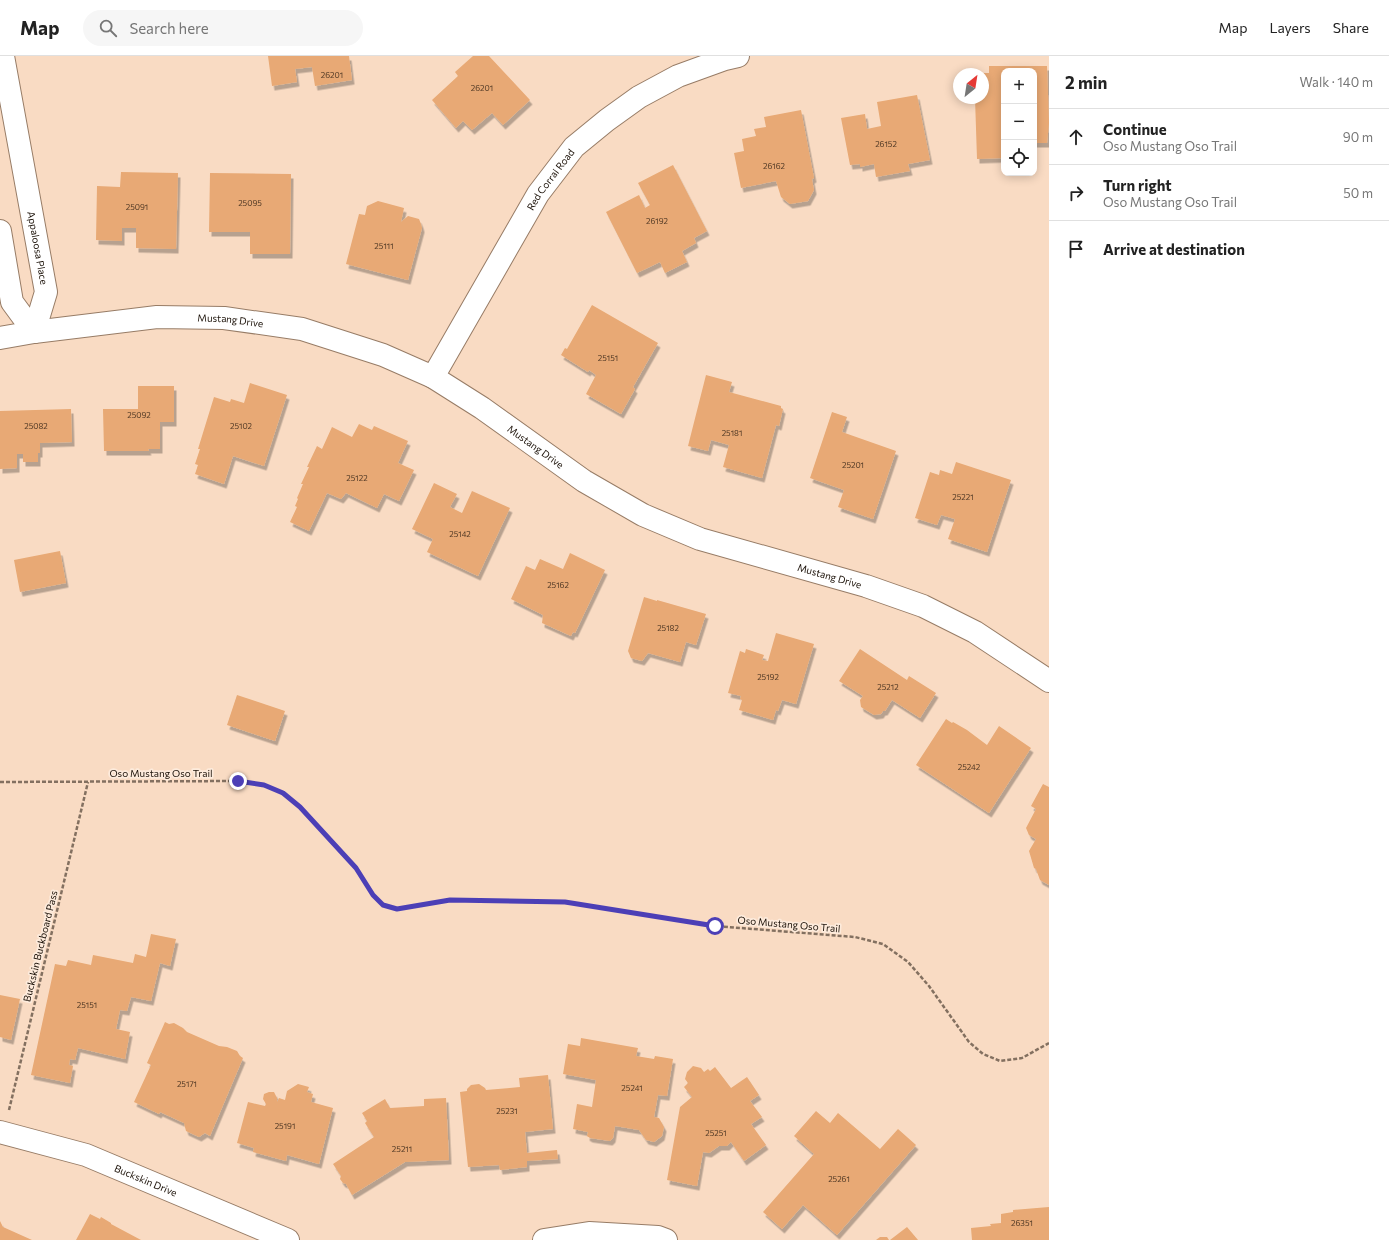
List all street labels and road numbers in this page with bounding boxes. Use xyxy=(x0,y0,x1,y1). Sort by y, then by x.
street label: Red Corral Road xyxy=(524,146,577,212)
street label: Appaloosa Place xyxy=(25,210,51,286)
street label: Mustang Drive xyxy=(197,312,264,329)
street label: Mustang Drive xyxy=(505,422,566,471)
street label: Mustang Drive xyxy=(796,561,863,591)
street label: Oso Mustang Oso Trail xyxy=(109,767,213,779)
street label: Buckskin Buckboard Pass xyxy=(20,889,60,1003)
street label: Oso Mustang Oso Trail xyxy=(737,914,841,934)
street label: Buckskin Drive xyxy=(113,1162,179,1199)

